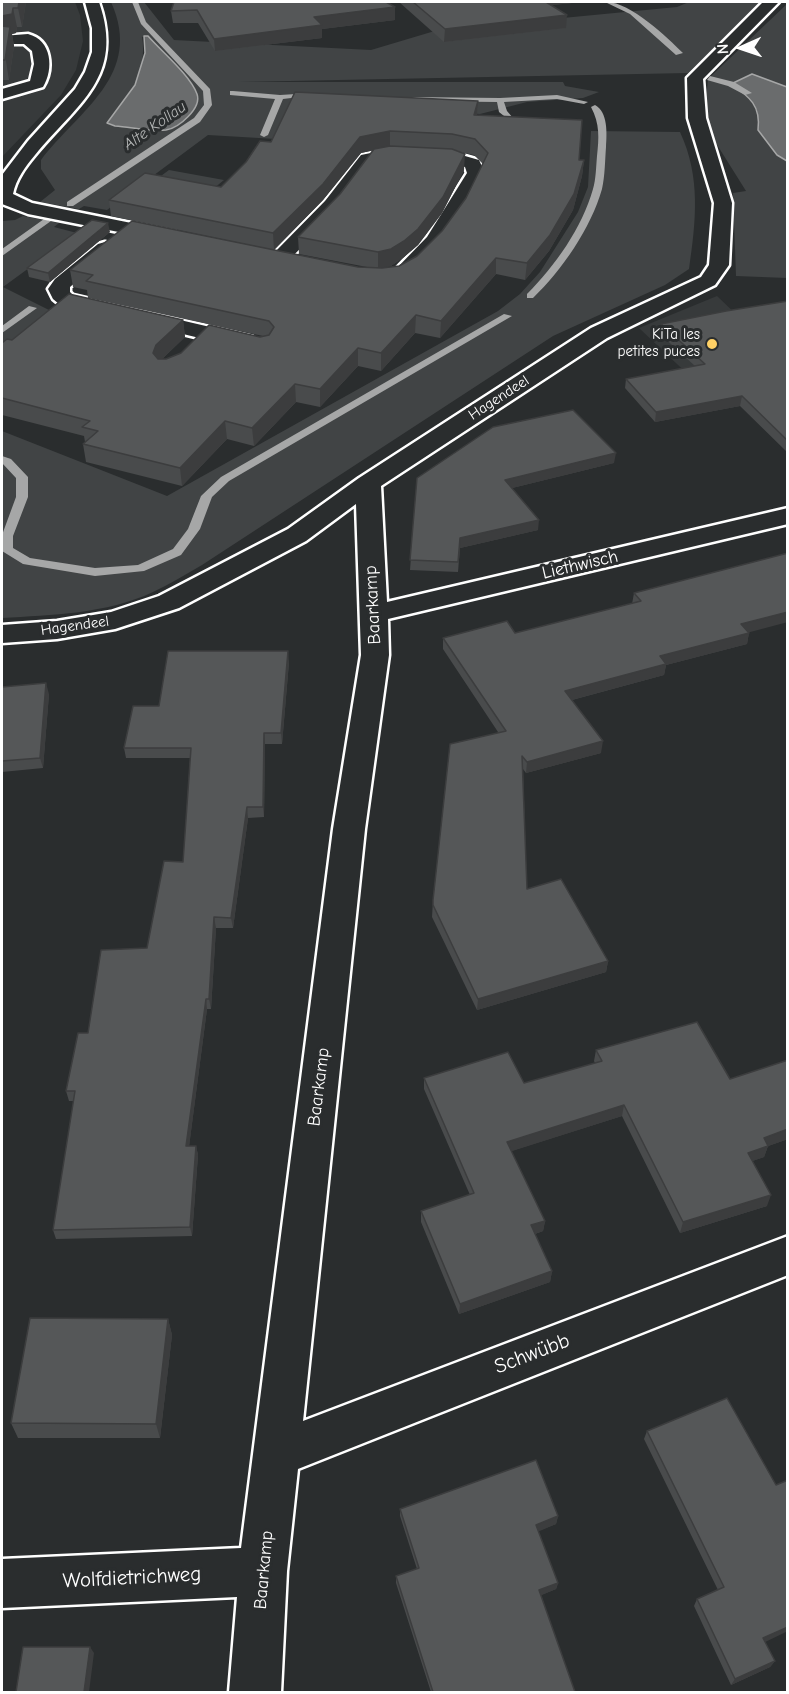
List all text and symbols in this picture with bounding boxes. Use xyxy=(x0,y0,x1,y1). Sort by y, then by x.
north arrow xyxy=(711,18,771,78)
text: N xyxy=(714,43,732,55)
water label: Alte Kollau xyxy=(120,97,190,155)
place label: KiTa les petites puces xyxy=(618,326,700,361)
marker: KiTa les petites puces xyxy=(705,337,719,351)
street label: Hagendeel xyxy=(465,372,533,424)
street label: Liethwisch xyxy=(540,546,620,584)
street label: Baarkamp xyxy=(360,565,386,645)
street label: Hagendeel xyxy=(40,612,110,640)
street label: Baarkamp xyxy=(303,1047,335,1127)
street label: Schwübb xyxy=(491,1328,573,1380)
street label: Baarkamp xyxy=(250,1530,278,1610)
street label: Wolfdietrichweg xyxy=(62,1562,202,1594)

